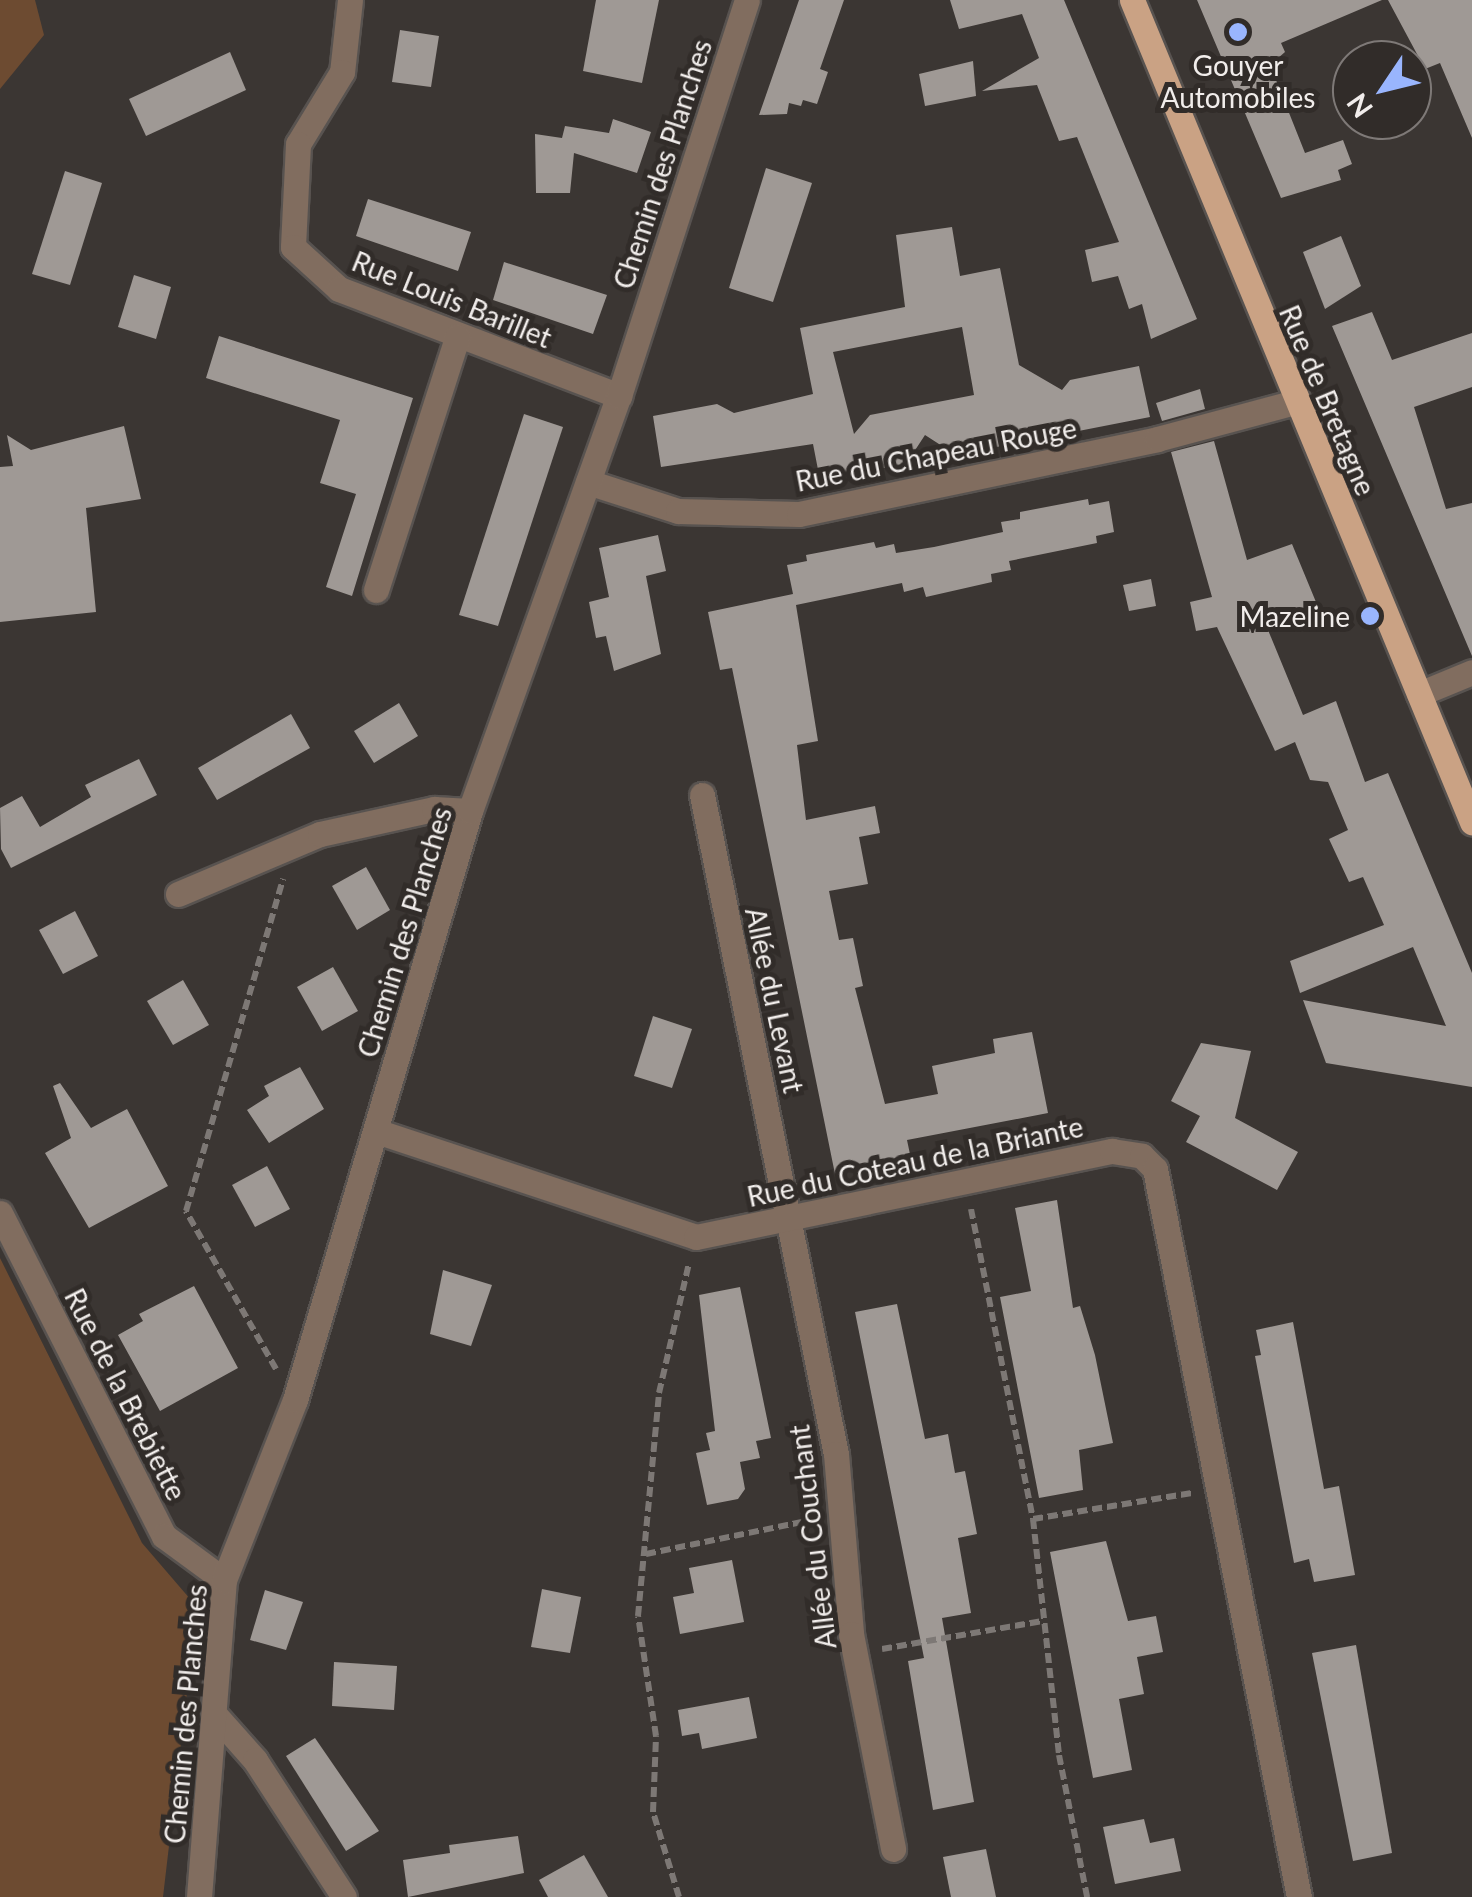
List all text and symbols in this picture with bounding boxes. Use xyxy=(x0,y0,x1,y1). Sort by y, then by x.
marker: Gouyer Automobiles xyxy=(1227,21,1249,43)
street label: Chemin des Planches xyxy=(606,35,718,293)
north arrow xyxy=(1332,40,1432,140)
place label: Gouyer Automobiles xyxy=(1161,48,1315,114)
text: N xyxy=(1339,87,1379,125)
street label: Rue Louis Barillet xyxy=(347,244,557,354)
street label: Rue de Bretagne xyxy=(1273,300,1383,500)
street label: Rue du Chapeau Rouge xyxy=(793,410,1079,498)
place label: Mazeline xyxy=(1240,599,1350,633)
marker: Mazeline xyxy=(1359,605,1381,627)
street label: Chemin des Planches xyxy=(350,803,458,1061)
street label: Allée du Levant xyxy=(739,904,811,1096)
street label: Rue du Coteau de la Briante xyxy=(744,1109,1086,1213)
street label: Rue de la Brebiette xyxy=(58,1283,194,1505)
street label: Allée du Couchant xyxy=(782,1423,842,1651)
street label: Chemin des Planches xyxy=(157,1583,213,1845)

